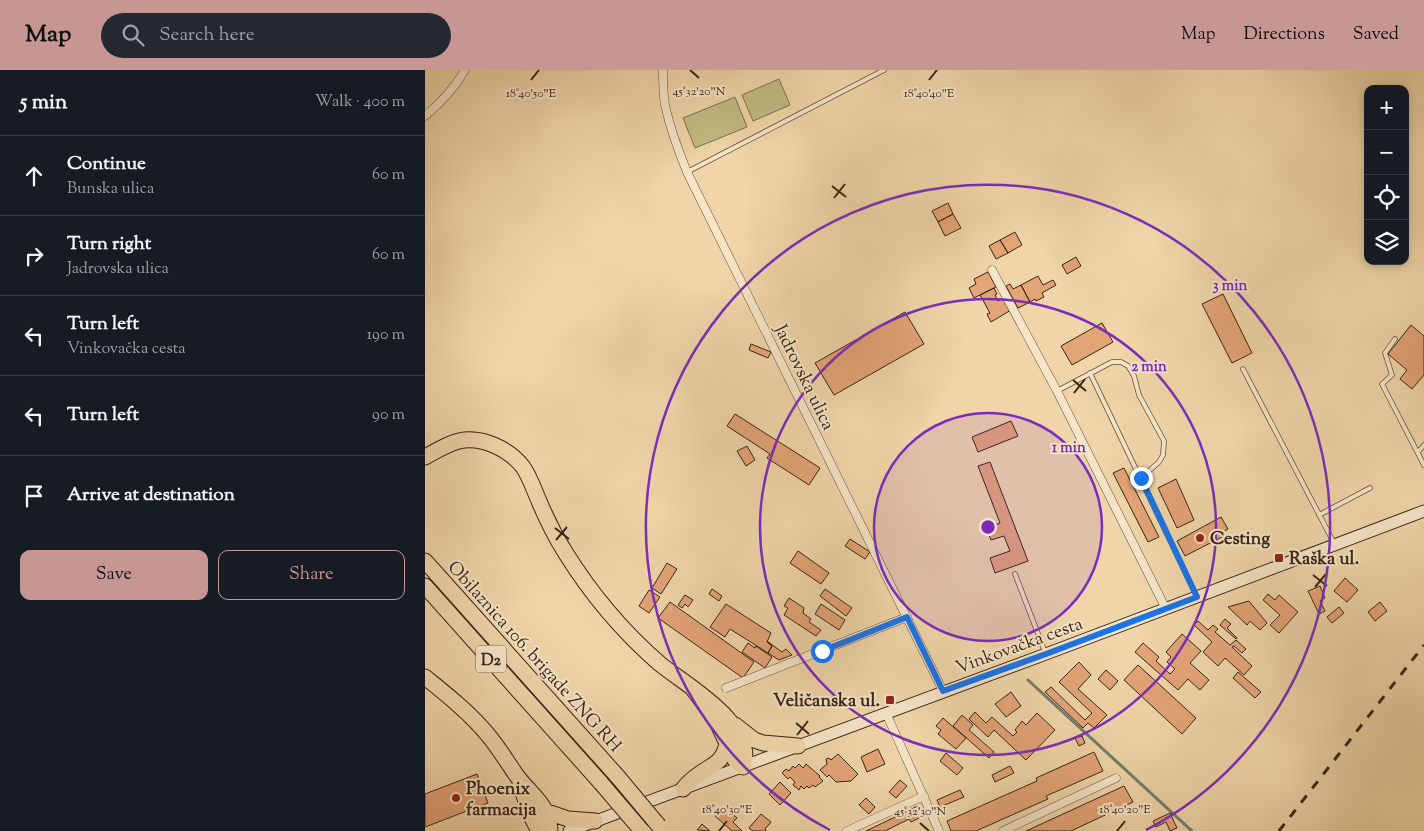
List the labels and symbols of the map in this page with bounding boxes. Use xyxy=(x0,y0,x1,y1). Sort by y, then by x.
text: 45°32'20"N xyxy=(673,83,726,101)
text: 18°40'50"E xyxy=(506,85,557,103)
text: 18°40'40"E xyxy=(904,85,955,103)
text: 3 min xyxy=(1213,276,1248,297)
street label: Jadrovska ulica xyxy=(766,320,840,435)
text: 2 min xyxy=(1131,357,1167,378)
text: 1 min xyxy=(1052,438,1086,459)
route end xyxy=(1130,467,1153,490)
centre of rings xyxy=(979,518,997,536)
place label: Cesting xyxy=(1210,527,1270,553)
marker: Cesting xyxy=(1194,532,1206,544)
place label: Raška ul. xyxy=(1289,547,1359,573)
marker: Raška ul. xyxy=(1273,552,1285,564)
street label: Obilaznica 106. brigade ZNG RH xyxy=(440,556,627,759)
street label: Vinkovačka cesta xyxy=(953,612,1087,682)
route start xyxy=(811,640,834,663)
road number: D2 xyxy=(476,646,506,672)
place label: Veličanska ul. xyxy=(773,689,880,715)
marker: Veličanska ul. xyxy=(884,694,896,706)
place label: Phoenix farmacija xyxy=(466,777,537,824)
marker: Phoenix farmacija xyxy=(450,792,462,804)
text: 18°40'30"E xyxy=(702,801,753,819)
text: 18°40'20"E xyxy=(1099,801,1151,819)
text: 45°32'30"N xyxy=(894,803,946,821)

